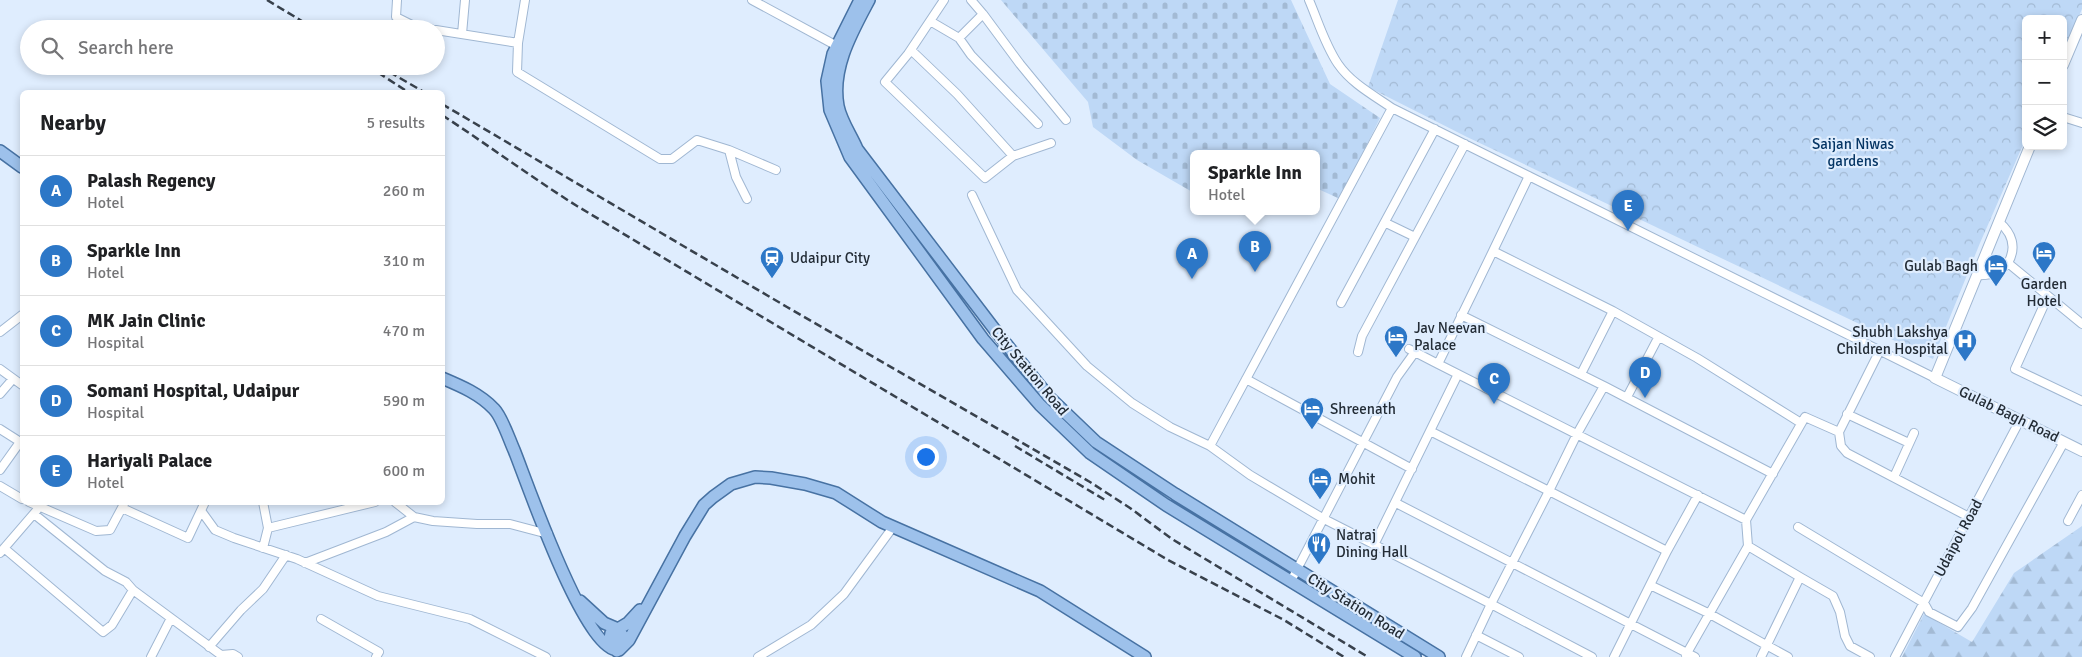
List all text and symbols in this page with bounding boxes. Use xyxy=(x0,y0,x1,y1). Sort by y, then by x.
map controls xyxy=(2022,15,2067,150)
button: + xyxy=(2022,15,2067,60)
search box xyxy=(20,20,445,75)
icon: search xyxy=(38,34,66,62)
text: Search here xyxy=(78,36,174,60)
button: − xyxy=(2022,60,2067,105)
button: layers xyxy=(2022,105,2067,150)
text: Nearby xyxy=(40,110,106,136)
text: 5 results xyxy=(366,113,425,133)
park label: Saijan Niwas gardens xyxy=(1812,135,1895,170)
popup xyxy=(1190,150,1320,215)
text: Sparkle Inn xyxy=(1208,161,1302,185)
text: Palash Regency xyxy=(87,169,216,193)
text: A xyxy=(51,181,61,201)
text: 260 m xyxy=(383,181,425,201)
text: Hotel xyxy=(1208,185,1245,205)
pin: E xyxy=(1612,190,1644,231)
text: Hotel xyxy=(87,193,124,213)
pin: B xyxy=(1239,231,1271,272)
pin: A xyxy=(1176,238,1208,279)
text: Sparkle Inn xyxy=(87,239,181,263)
hotel icon: Garden Hotel xyxy=(2031,240,2057,274)
station icon: Udaipur City xyxy=(759,245,785,279)
place label: Udaipur City xyxy=(790,249,870,267)
text: B xyxy=(51,251,61,271)
text: 310 m xyxy=(383,251,425,271)
hotel icon: Gulab Bagh xyxy=(1983,253,2009,287)
place label: Gulab Bagh xyxy=(1904,257,1978,275)
text: Hotel xyxy=(87,263,124,283)
place label: Garden Hotel xyxy=(2021,275,2067,310)
text: MK Jain Clinic xyxy=(87,309,205,333)
place label: Jav Neevan Palace xyxy=(1414,319,1485,354)
text: C xyxy=(51,321,61,341)
text: 470 m xyxy=(383,321,425,341)
street label: City Station Road xyxy=(988,323,1072,419)
place label: Shubh Lakshya Children Hospital xyxy=(1837,323,1948,358)
hotel icon: Jav Neevan Palace xyxy=(1383,324,1409,358)
hospital icon: Shubh Lakshya Children Hospital xyxy=(1952,328,1978,362)
text: Hospital xyxy=(87,333,144,353)
pin: D xyxy=(1629,357,1661,398)
pin: C xyxy=(1478,363,1510,404)
text: Somani Hospital, Udaipur xyxy=(87,379,299,403)
street label: Gulab Bagh Road xyxy=(1956,382,2062,446)
text: D xyxy=(51,391,61,411)
text: 590 m xyxy=(383,391,425,411)
hotel icon: Shreenath xyxy=(1299,396,1325,430)
place label: Shreenath xyxy=(1330,400,1396,418)
text: Hospital xyxy=(87,403,144,423)
your location xyxy=(913,444,939,470)
text: Hariyali Palace xyxy=(87,449,212,473)
text: E xyxy=(51,461,61,481)
text: 600 m xyxy=(383,461,425,481)
hotel icon: Mohit xyxy=(1307,466,1333,500)
place label: Mohit xyxy=(1338,470,1375,488)
text: Hotel xyxy=(87,473,124,493)
street label: Udaipol Road xyxy=(1930,496,1986,580)
place label: Natraj Dining Hall xyxy=(1336,526,1408,561)
restaurant icon: Natraj Dining Hall xyxy=(1306,531,1332,565)
street label: City Station Road xyxy=(1304,569,1408,643)

